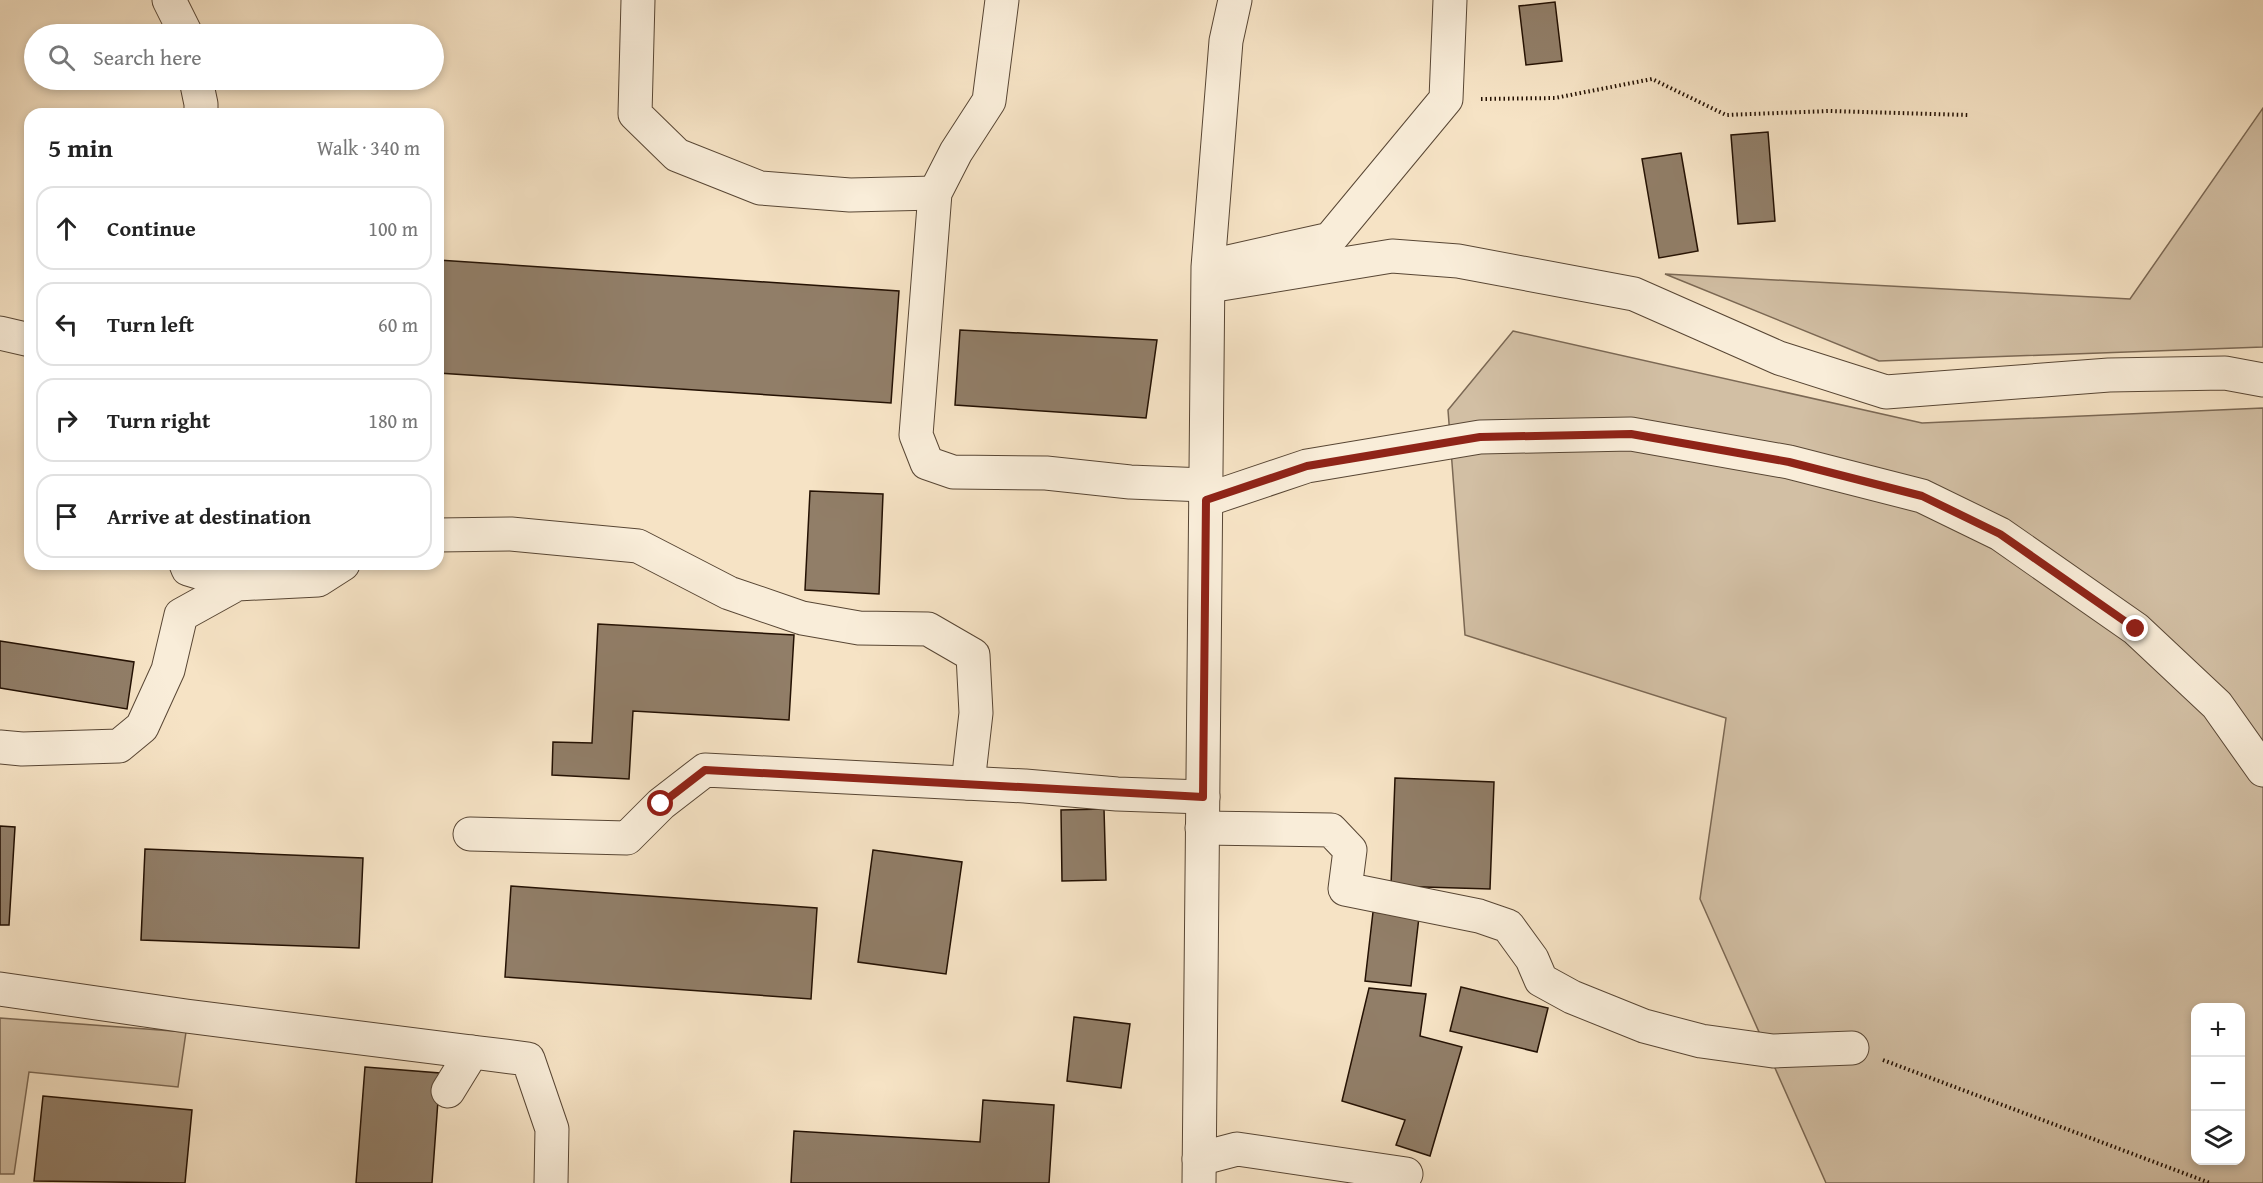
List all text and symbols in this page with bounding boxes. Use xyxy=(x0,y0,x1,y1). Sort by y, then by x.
search box xyxy=(24,24,444,90)
icon: search xyxy=(45,41,78,74)
text: Search here xyxy=(93,41,202,73)
text: 5 min xyxy=(48,128,113,167)
text: Walk · 340 m xyxy=(317,133,420,162)
icon: ahead xyxy=(50,212,83,245)
text: Continue xyxy=(107,212,196,244)
text: 100 m xyxy=(368,214,418,243)
icon: left xyxy=(50,308,83,341)
text: Turn left xyxy=(107,308,194,340)
text: 60 m xyxy=(378,310,418,339)
icon: right xyxy=(50,404,83,437)
text: Turn right xyxy=(107,404,210,436)
text: 180 m xyxy=(368,406,418,435)
icon: arrive xyxy=(50,500,83,533)
text: Arrive at destination xyxy=(107,500,311,532)
route end xyxy=(2122,615,2148,641)
route start xyxy=(647,790,673,816)
map controls xyxy=(2191,1003,2245,1165)
button: + xyxy=(2191,1003,2245,1057)
button: − xyxy=(2191,1057,2245,1111)
button: layers xyxy=(2191,1111,2245,1165)

